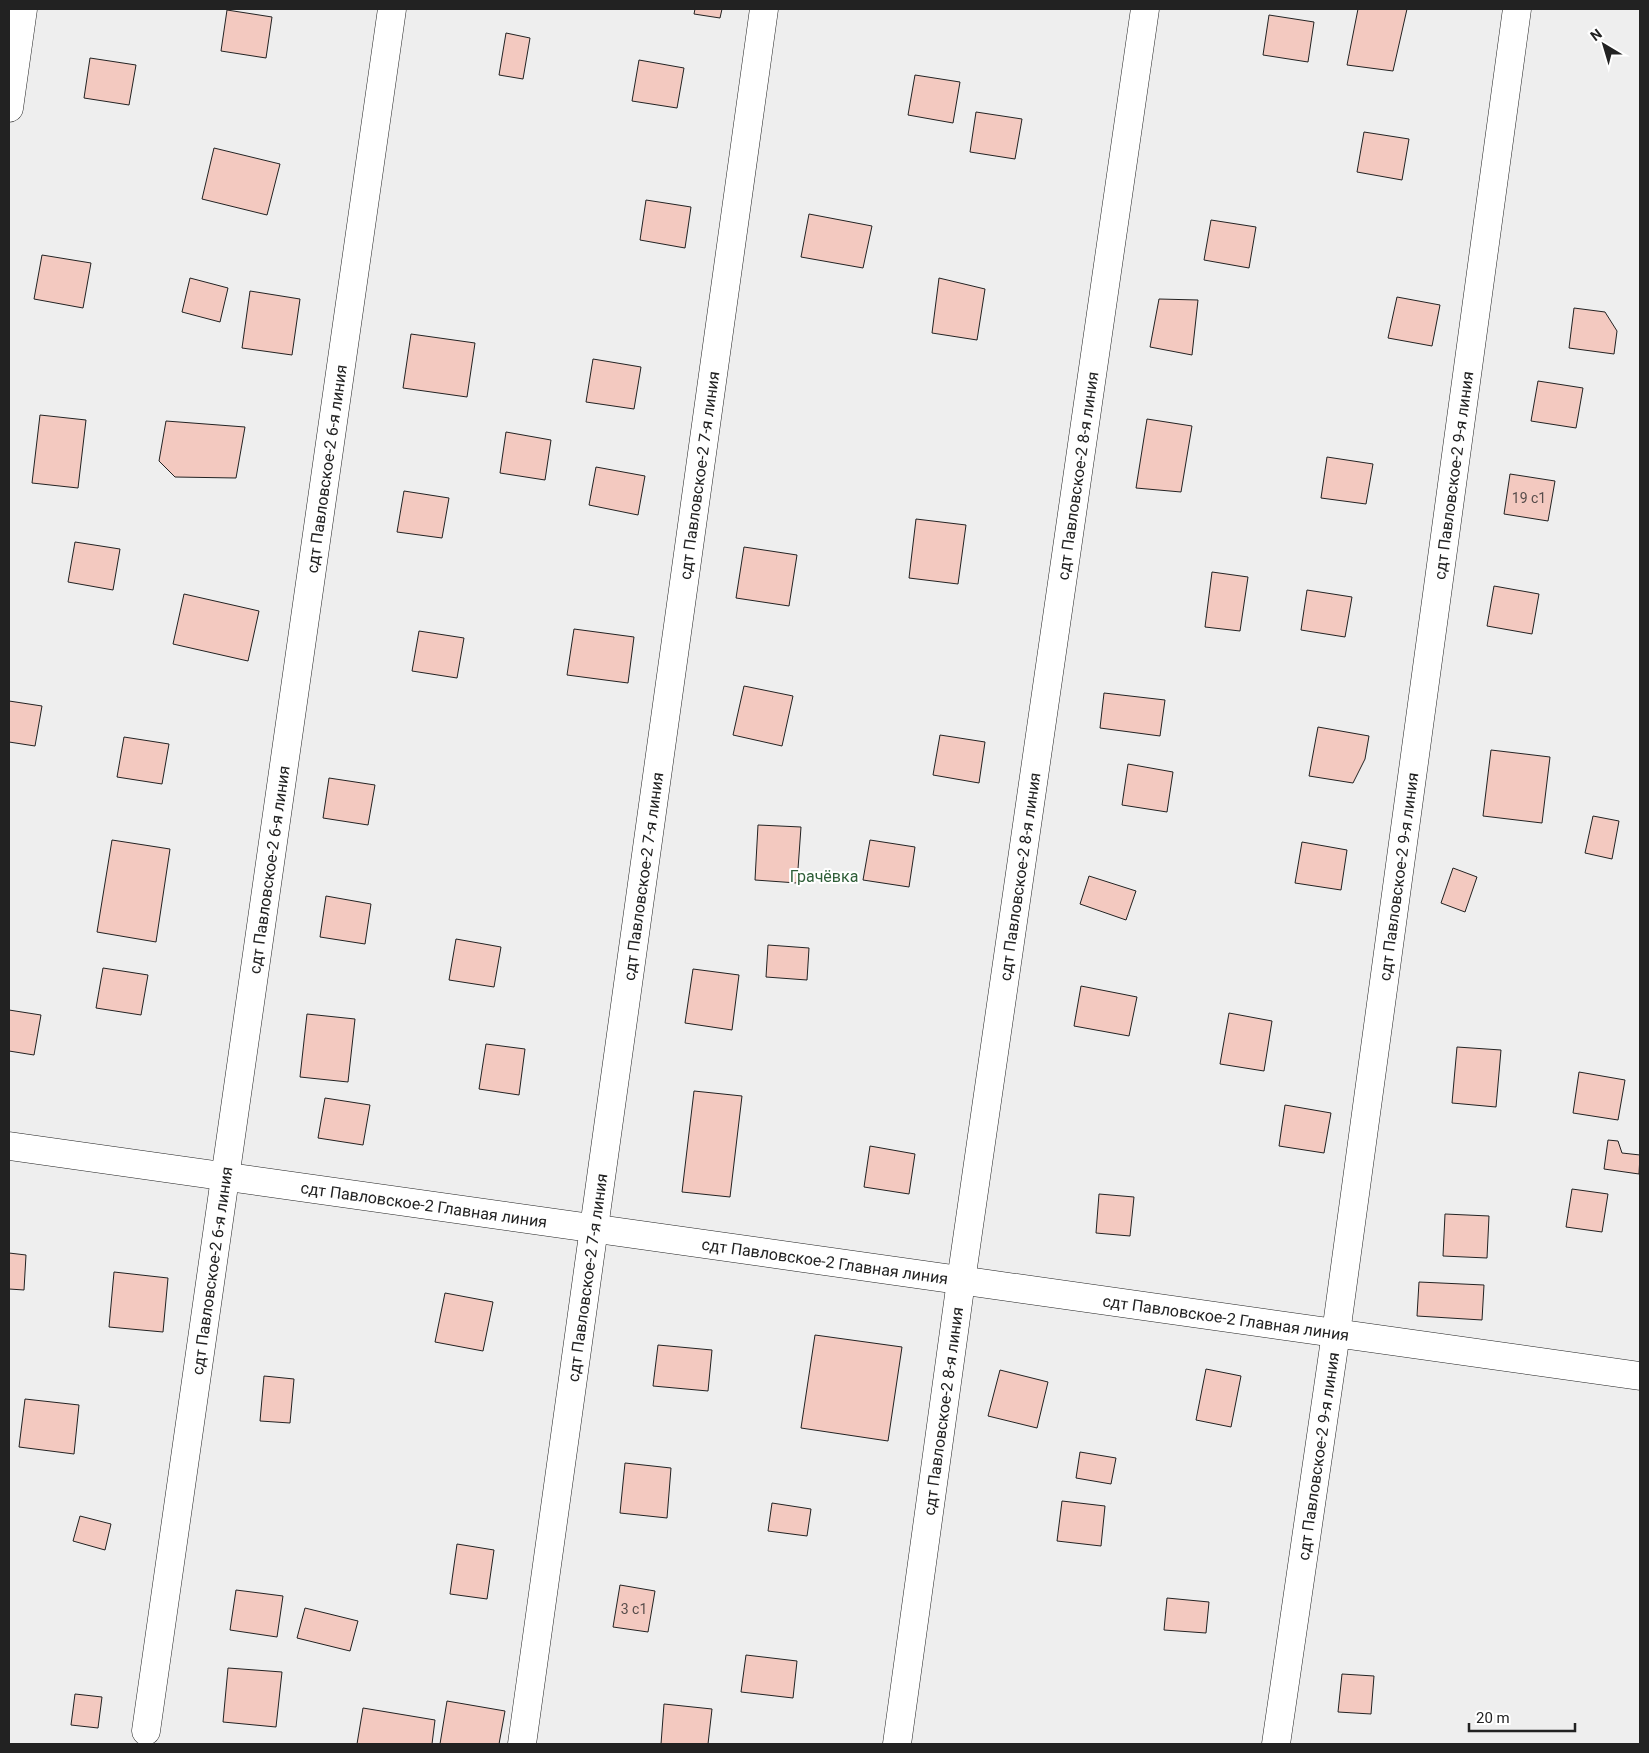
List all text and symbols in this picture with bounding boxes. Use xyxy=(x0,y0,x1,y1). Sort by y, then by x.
north arrow xyxy=(1579,20,1629,70)
text: N xyxy=(1587,25,1605,44)
street label: сдт Павловское-2 6-я линия xyxy=(303,364,351,574)
street label: сдт Павловское-2 7-я линия xyxy=(676,370,723,581)
street label: сдт Павловское-2 9-я линия xyxy=(1430,370,1477,581)
street label: сдт Павловское-2 8-я линия xyxy=(1054,371,1102,581)
house number: 19 с1 xyxy=(1512,490,1546,506)
street label: сдт Павловское-2 6-я линия xyxy=(245,764,294,975)
street label: сдт Павловское-2 7-я линия xyxy=(620,771,667,982)
street label: сдт Павловское-2 8-я линия xyxy=(996,771,1044,982)
street label: сдт Павловское-2 9-я линия xyxy=(1375,771,1423,982)
park label: Грачёвка xyxy=(790,867,858,886)
street label: сдт Павловское-2 6-я линия xyxy=(188,1165,237,1376)
street label: сдт Павловское-2 7-я линия xyxy=(564,1172,611,1383)
street label: сдт Павловское-2 Главная линия xyxy=(299,1178,548,1232)
street label: сдт Павловское-2 Главная линия xyxy=(700,1235,949,1288)
street label: сдт Павловское-2 Главная линия xyxy=(1101,1291,1350,1345)
street label: сдт Павловское-2 8-я линия xyxy=(920,1306,967,1517)
street label: сдт Павловское-2 9-я линия xyxy=(1294,1351,1343,1561)
house number: 3 с1 xyxy=(621,1601,647,1617)
scale bar xyxy=(1469,1700,1575,1732)
text: 20 m xyxy=(1476,1709,1510,1727)

